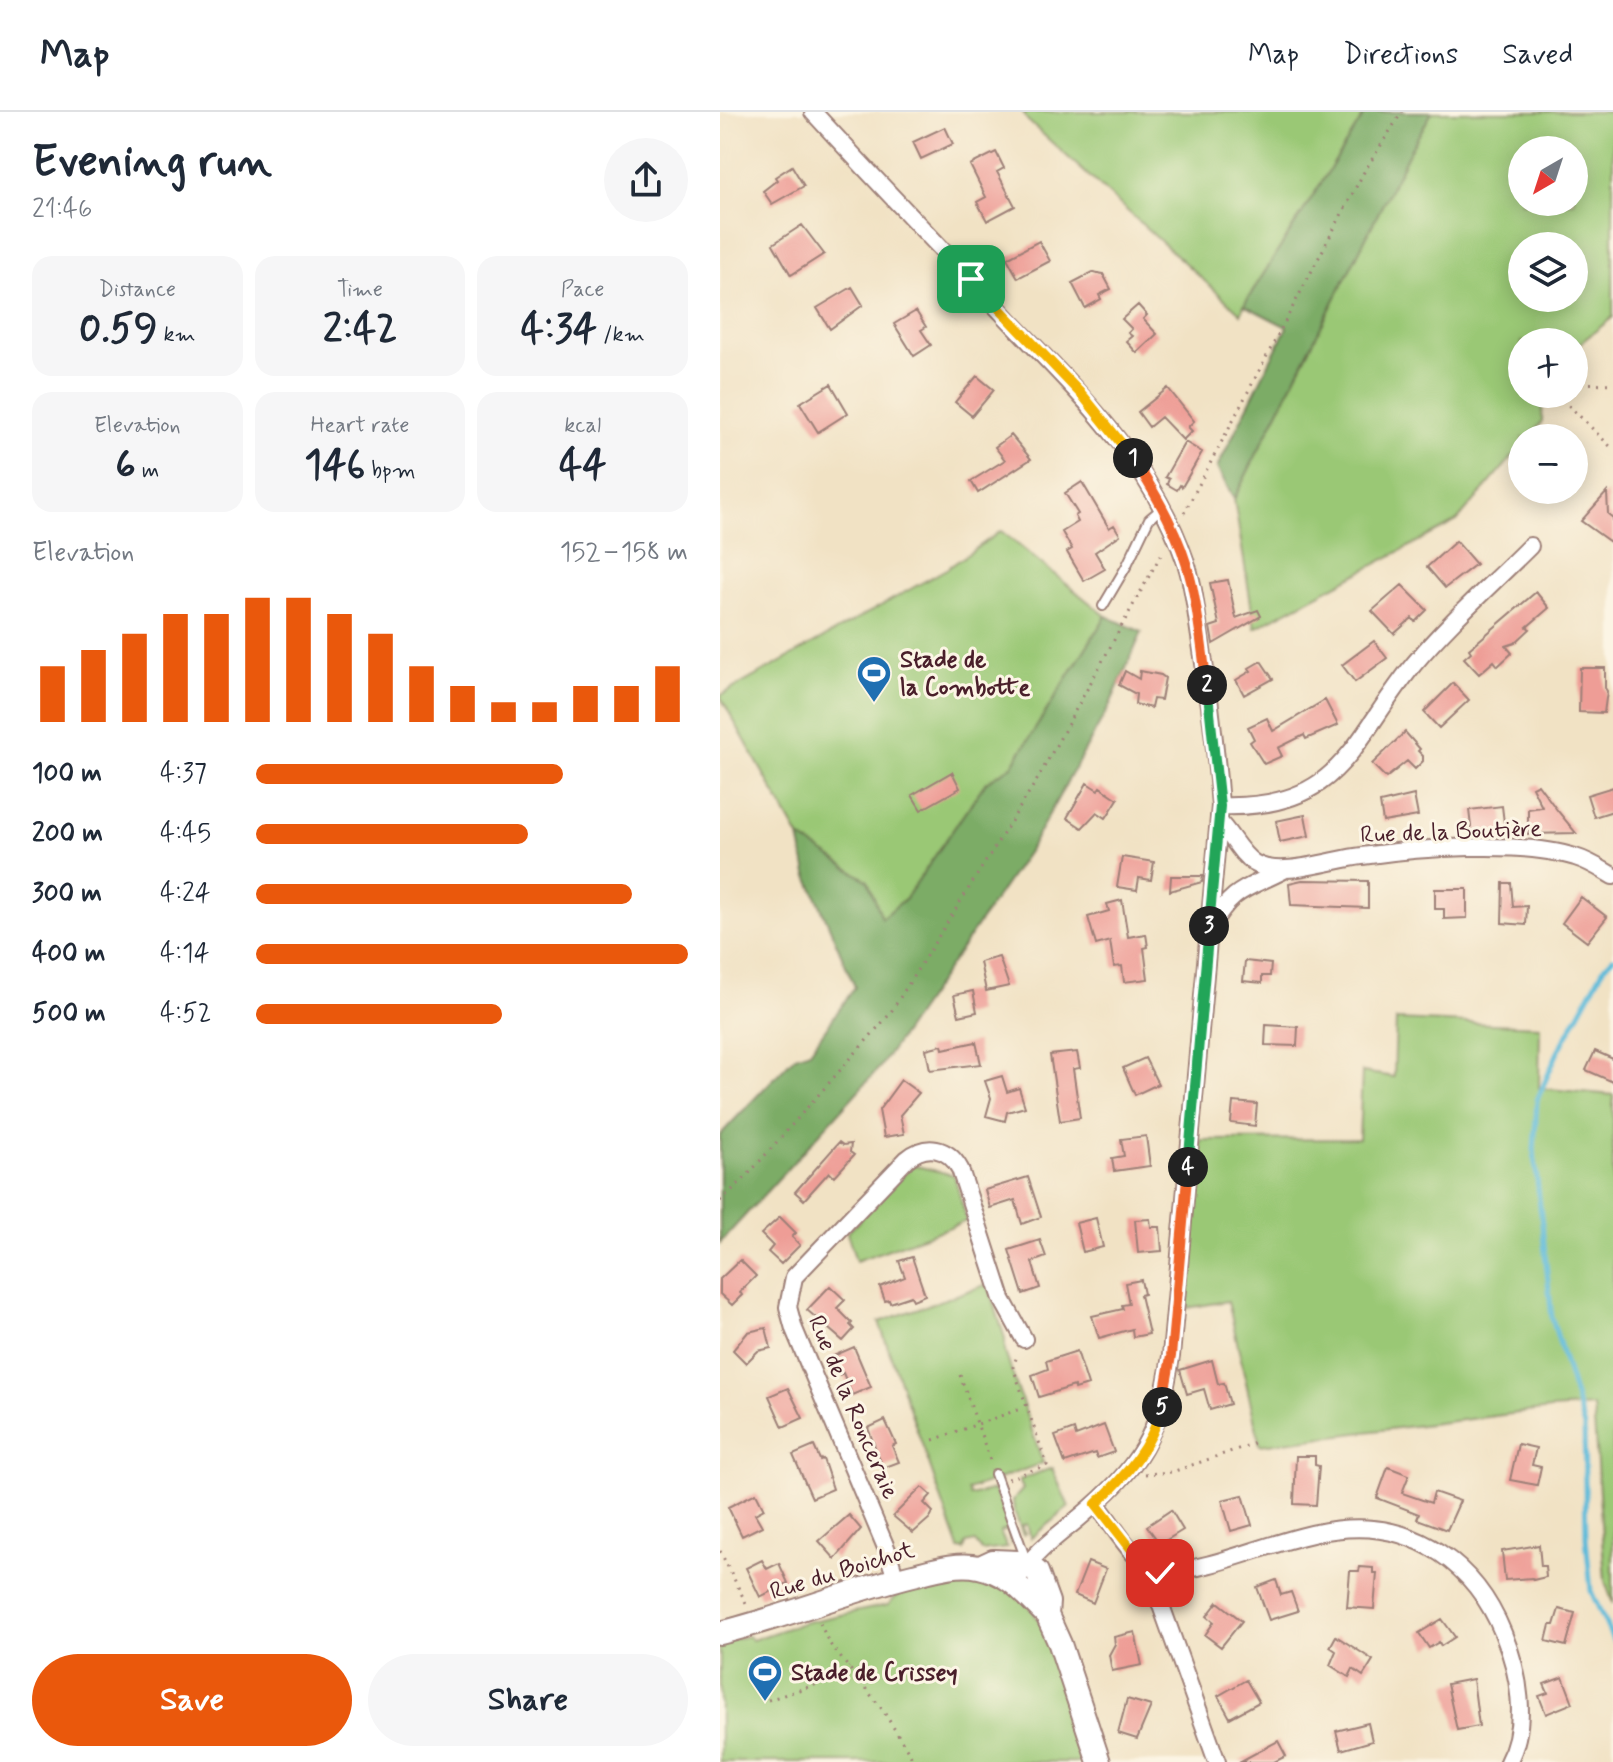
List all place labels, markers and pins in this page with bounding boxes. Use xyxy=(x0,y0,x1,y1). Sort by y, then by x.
pin xyxy=(937,245,1005,313)
pin: 1 xyxy=(1113,438,1153,478)
place label: Stade de la Combotte xyxy=(900,645,1031,704)
sports icon: Stade de la Combotte xyxy=(855,654,893,704)
pin: 2 xyxy=(1187,665,1227,705)
pin: 3 xyxy=(1189,906,1229,946)
pin: 4 xyxy=(1168,1147,1208,1187)
pin: 5 xyxy=(1142,1387,1182,1427)
pin xyxy=(1126,1539,1194,1607)
sports icon: Stade de Crissey xyxy=(746,1653,784,1703)
place label: Stade de Crissey xyxy=(791,1658,958,1689)

